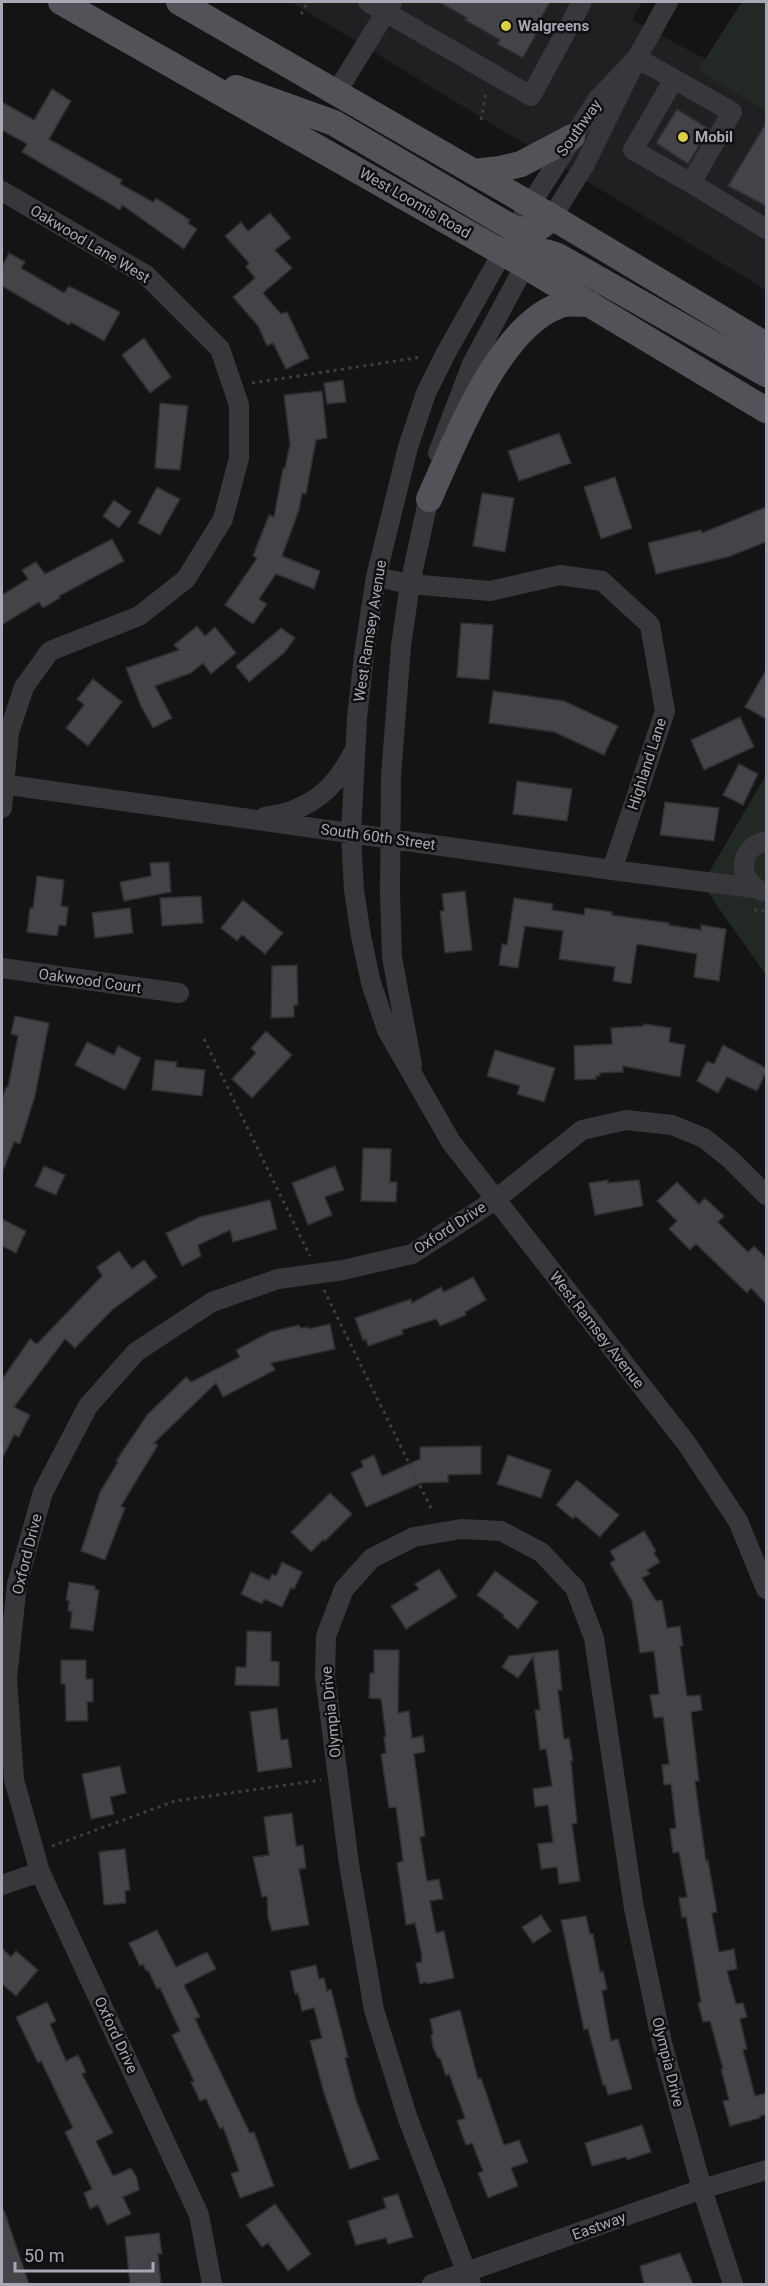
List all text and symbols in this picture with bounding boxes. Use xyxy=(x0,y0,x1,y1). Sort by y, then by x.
place label: Walgreens xyxy=(518,17,589,35)
marker: Walgreens xyxy=(499,19,513,33)
street label: Southway xyxy=(553,96,605,160)
place label: Mobil xyxy=(695,128,733,146)
marker: Mobil xyxy=(676,130,690,144)
street label: West Loomis Road xyxy=(356,164,474,242)
street label: Oakwood Lane West xyxy=(27,201,153,287)
street label: West Ramsey Avenue xyxy=(350,559,390,703)
street label: Highland Lane xyxy=(624,716,670,812)
street label: South 60th Street xyxy=(319,820,437,854)
street label: Oakwood Court xyxy=(37,965,143,997)
street label: Oxford Drive xyxy=(411,1198,489,1258)
street label: West Ramsey Avenue xyxy=(546,1268,648,1392)
street label: Oxford Drive xyxy=(8,1512,46,1596)
street label: Olympia Drive xyxy=(317,1665,345,1759)
street label: Oxford Drive xyxy=(90,1994,142,2076)
street label: Olympia Drive xyxy=(648,2015,688,2109)
street label: Eastway xyxy=(570,2208,628,2244)
scale bar xyxy=(15,2235,153,2273)
text: 50 m xyxy=(24,2245,64,2266)

